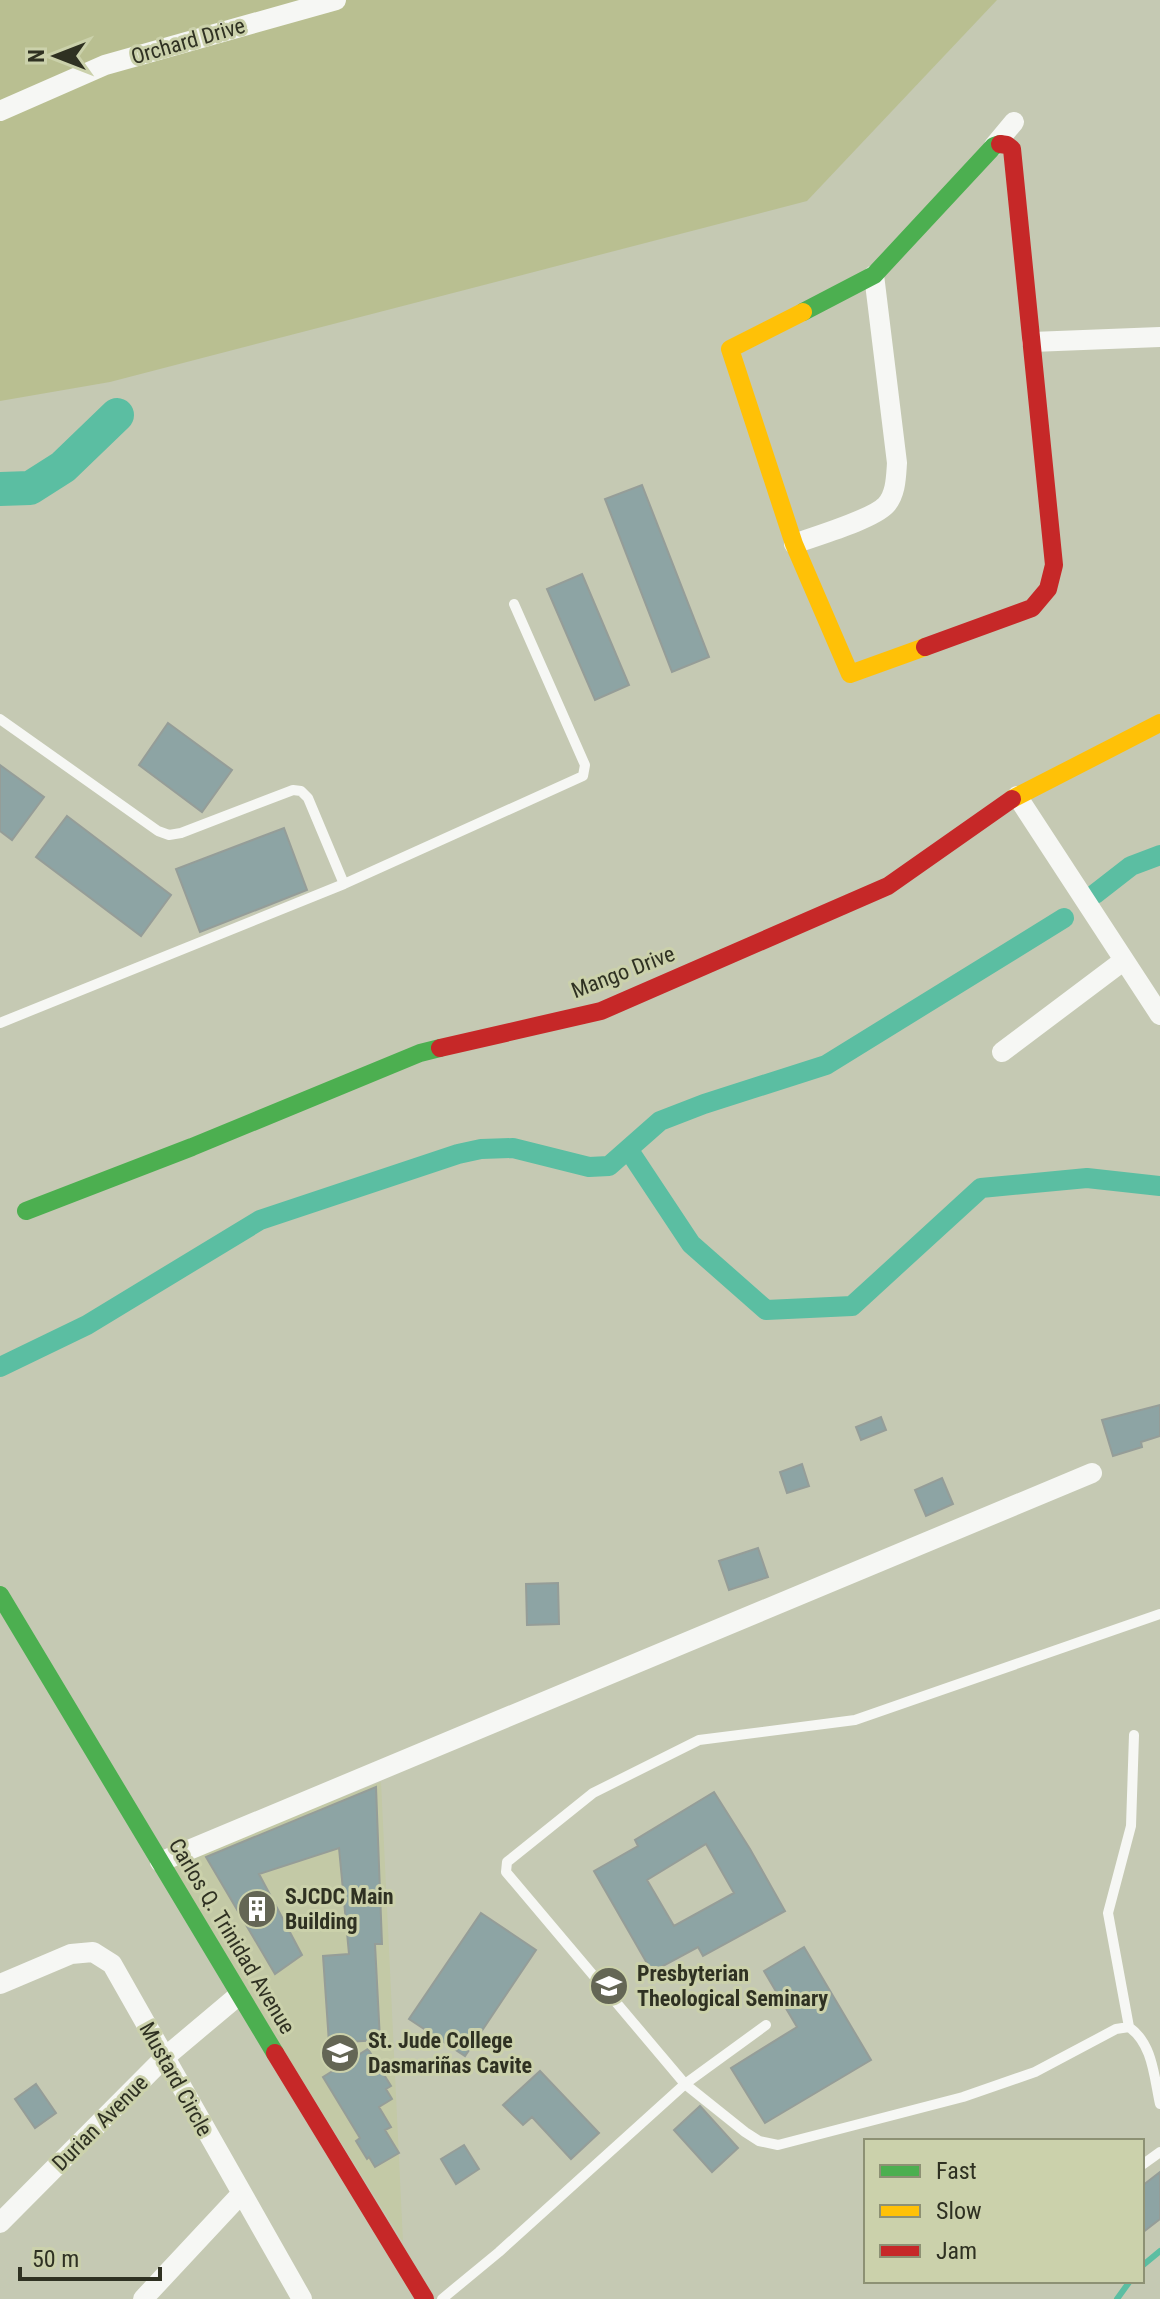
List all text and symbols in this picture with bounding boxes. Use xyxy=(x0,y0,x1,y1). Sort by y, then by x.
street label: Orchard Drive xyxy=(128,13,248,69)
north arrow xyxy=(16,16,96,96)
text: N xyxy=(24,49,49,63)
street label: Mango Drive xyxy=(568,941,678,1003)
street label: Carlos Q. Trinidad Avenue xyxy=(164,1834,300,2038)
place label: SJCDC Main Building xyxy=(285,1884,394,1934)
building icon: SJCDC Main Building xyxy=(236,1888,278,1930)
place label: Presbyterian Theological Seminary xyxy=(637,1961,828,2011)
school or university icon: Presbyterian Theological Seminary xyxy=(588,1965,630,2007)
street label: Mustard Circle xyxy=(134,2018,218,2140)
place label: St. Jude College Dasmariñas Cavite xyxy=(368,2028,532,2078)
school or university icon: St. Jude College Dasmariñas Cavite xyxy=(319,2032,361,2074)
street label: Durian Avenue xyxy=(47,2070,153,2176)
legend xyxy=(864,2139,1144,2283)
text: Fast xyxy=(936,2157,977,2185)
text: Slow xyxy=(936,2197,982,2225)
scale bar xyxy=(20,2231,160,2281)
text: Jam xyxy=(936,2237,977,2265)
text: 50 m xyxy=(32,2245,79,2273)

